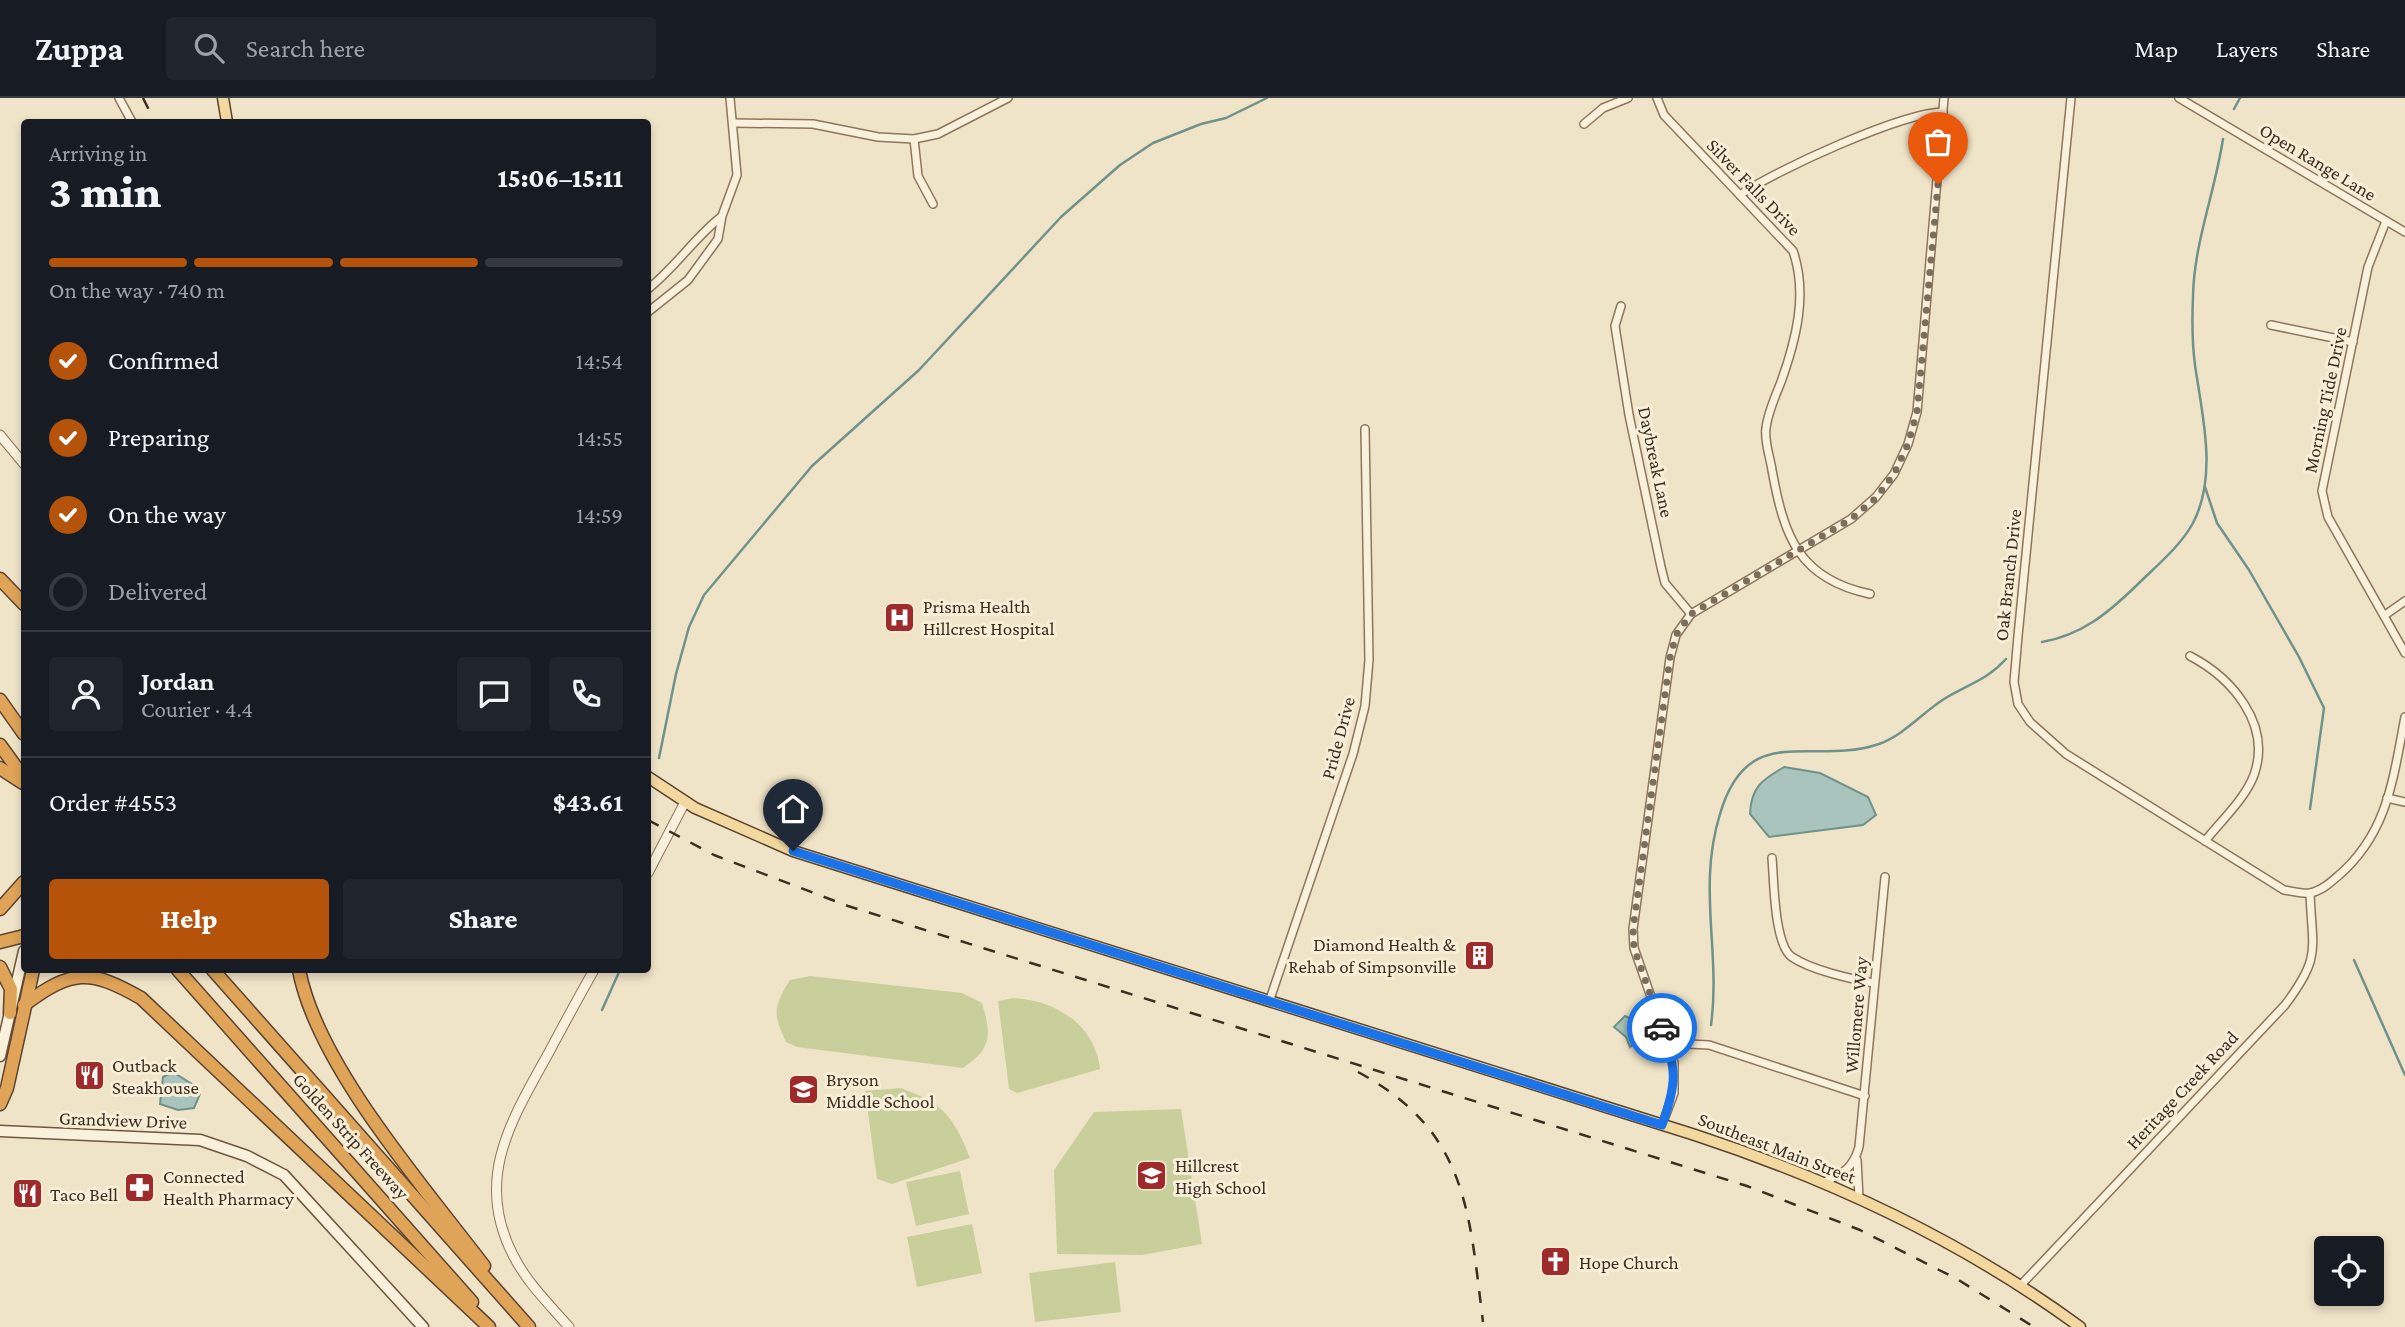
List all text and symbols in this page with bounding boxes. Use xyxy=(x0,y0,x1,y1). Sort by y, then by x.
search box xyxy=(166,17,656,80)
icon: search xyxy=(190,29,228,67)
text: Zuppa xyxy=(35,30,124,67)
text: Search here xyxy=(246,34,365,63)
text: Map xyxy=(2134,35,2178,62)
text: Layers xyxy=(2216,35,2278,62)
text: Share xyxy=(2316,35,2370,62)
pin xyxy=(1908,112,1968,184)
street label: Open Range Lane xyxy=(2256,119,2380,205)
icon: bag xyxy=(1919,123,1957,161)
street label: Silver Falls Drive xyxy=(1703,134,1805,240)
text: Arriving in xyxy=(49,140,147,166)
text: 15:06–15:11 xyxy=(498,164,623,193)
text: 3 min xyxy=(49,166,161,217)
text: On the way · 740 m xyxy=(49,277,225,303)
street label: Morning Tide Drive xyxy=(2299,325,2351,475)
icon: check xyxy=(49,342,87,380)
text: Confirmed xyxy=(108,346,219,375)
text: 14:54 xyxy=(576,348,623,374)
street label: Daybreak Lane xyxy=(1634,405,1678,519)
icon: check xyxy=(49,419,87,457)
text: Preparing xyxy=(108,423,209,452)
text: 14:55 xyxy=(577,425,623,451)
icon: check xyxy=(49,496,87,534)
text: On the way xyxy=(108,500,226,529)
text: 14:59 xyxy=(576,502,623,528)
street label: Oak Branch Drive xyxy=(1991,508,2025,642)
text: Delivered xyxy=(108,577,207,606)
place label: Prisma Health Hillcrest Hospital xyxy=(923,596,1055,639)
hospital icon: Prisma Health Hillcrest Hospital xyxy=(883,600,917,634)
button: person xyxy=(49,657,123,731)
button: chat xyxy=(457,657,531,731)
button: phone xyxy=(549,657,623,731)
text: Jordan xyxy=(141,667,215,696)
street label: Pride Drive xyxy=(1317,694,1359,782)
text: Courier · 4.4 xyxy=(141,696,253,722)
pin xyxy=(763,779,823,851)
text: Order #4553 xyxy=(49,788,177,817)
text: $43.61 xyxy=(553,788,623,817)
icon: home xyxy=(774,790,812,828)
button: Help xyxy=(49,879,329,959)
button: Share xyxy=(343,879,623,959)
place label: Diamond Health & Rehab of Simpsonville xyxy=(1288,934,1457,977)
building icon: Diamond Health & Rehab of Simpsonville xyxy=(1462,938,1496,972)
street label: Willomere Way xyxy=(1840,955,1872,1074)
courier xyxy=(1627,993,1697,1063)
icon: car xyxy=(1643,1009,1681,1047)
street label: Heritage Creek Road xyxy=(2122,1027,2242,1153)
place label: Outback Steakhouse xyxy=(112,1055,199,1098)
restaurant icon: Outback Steakhouse xyxy=(72,1059,106,1093)
street label: Golden Strip Freeway xyxy=(289,1069,413,1204)
place label: Bryson Middle School xyxy=(826,1069,934,1112)
school or university icon: Bryson Middle School xyxy=(786,1073,820,1107)
street label: Grandview Drive xyxy=(59,1107,187,1133)
street label: Southeast Main Street xyxy=(1695,1108,1859,1188)
place label: Hillcrest High School xyxy=(1175,1155,1266,1198)
school or university icon: Hillcrest High School xyxy=(1135,1159,1169,1193)
place label: Connected Health Pharmacy xyxy=(163,1166,294,1209)
pharmacy icon: Connected Health Pharmacy xyxy=(123,1170,157,1204)
restaurant icon: Taco Bell xyxy=(10,1177,44,1211)
place label: Taco Bell xyxy=(50,1184,118,1205)
map controls xyxy=(2314,1236,2384,1306)
button: locate xyxy=(2314,1236,2384,1306)
church icon: Hope Church xyxy=(1539,1245,1573,1279)
place label: Hope Church xyxy=(1579,1252,1679,1273)

